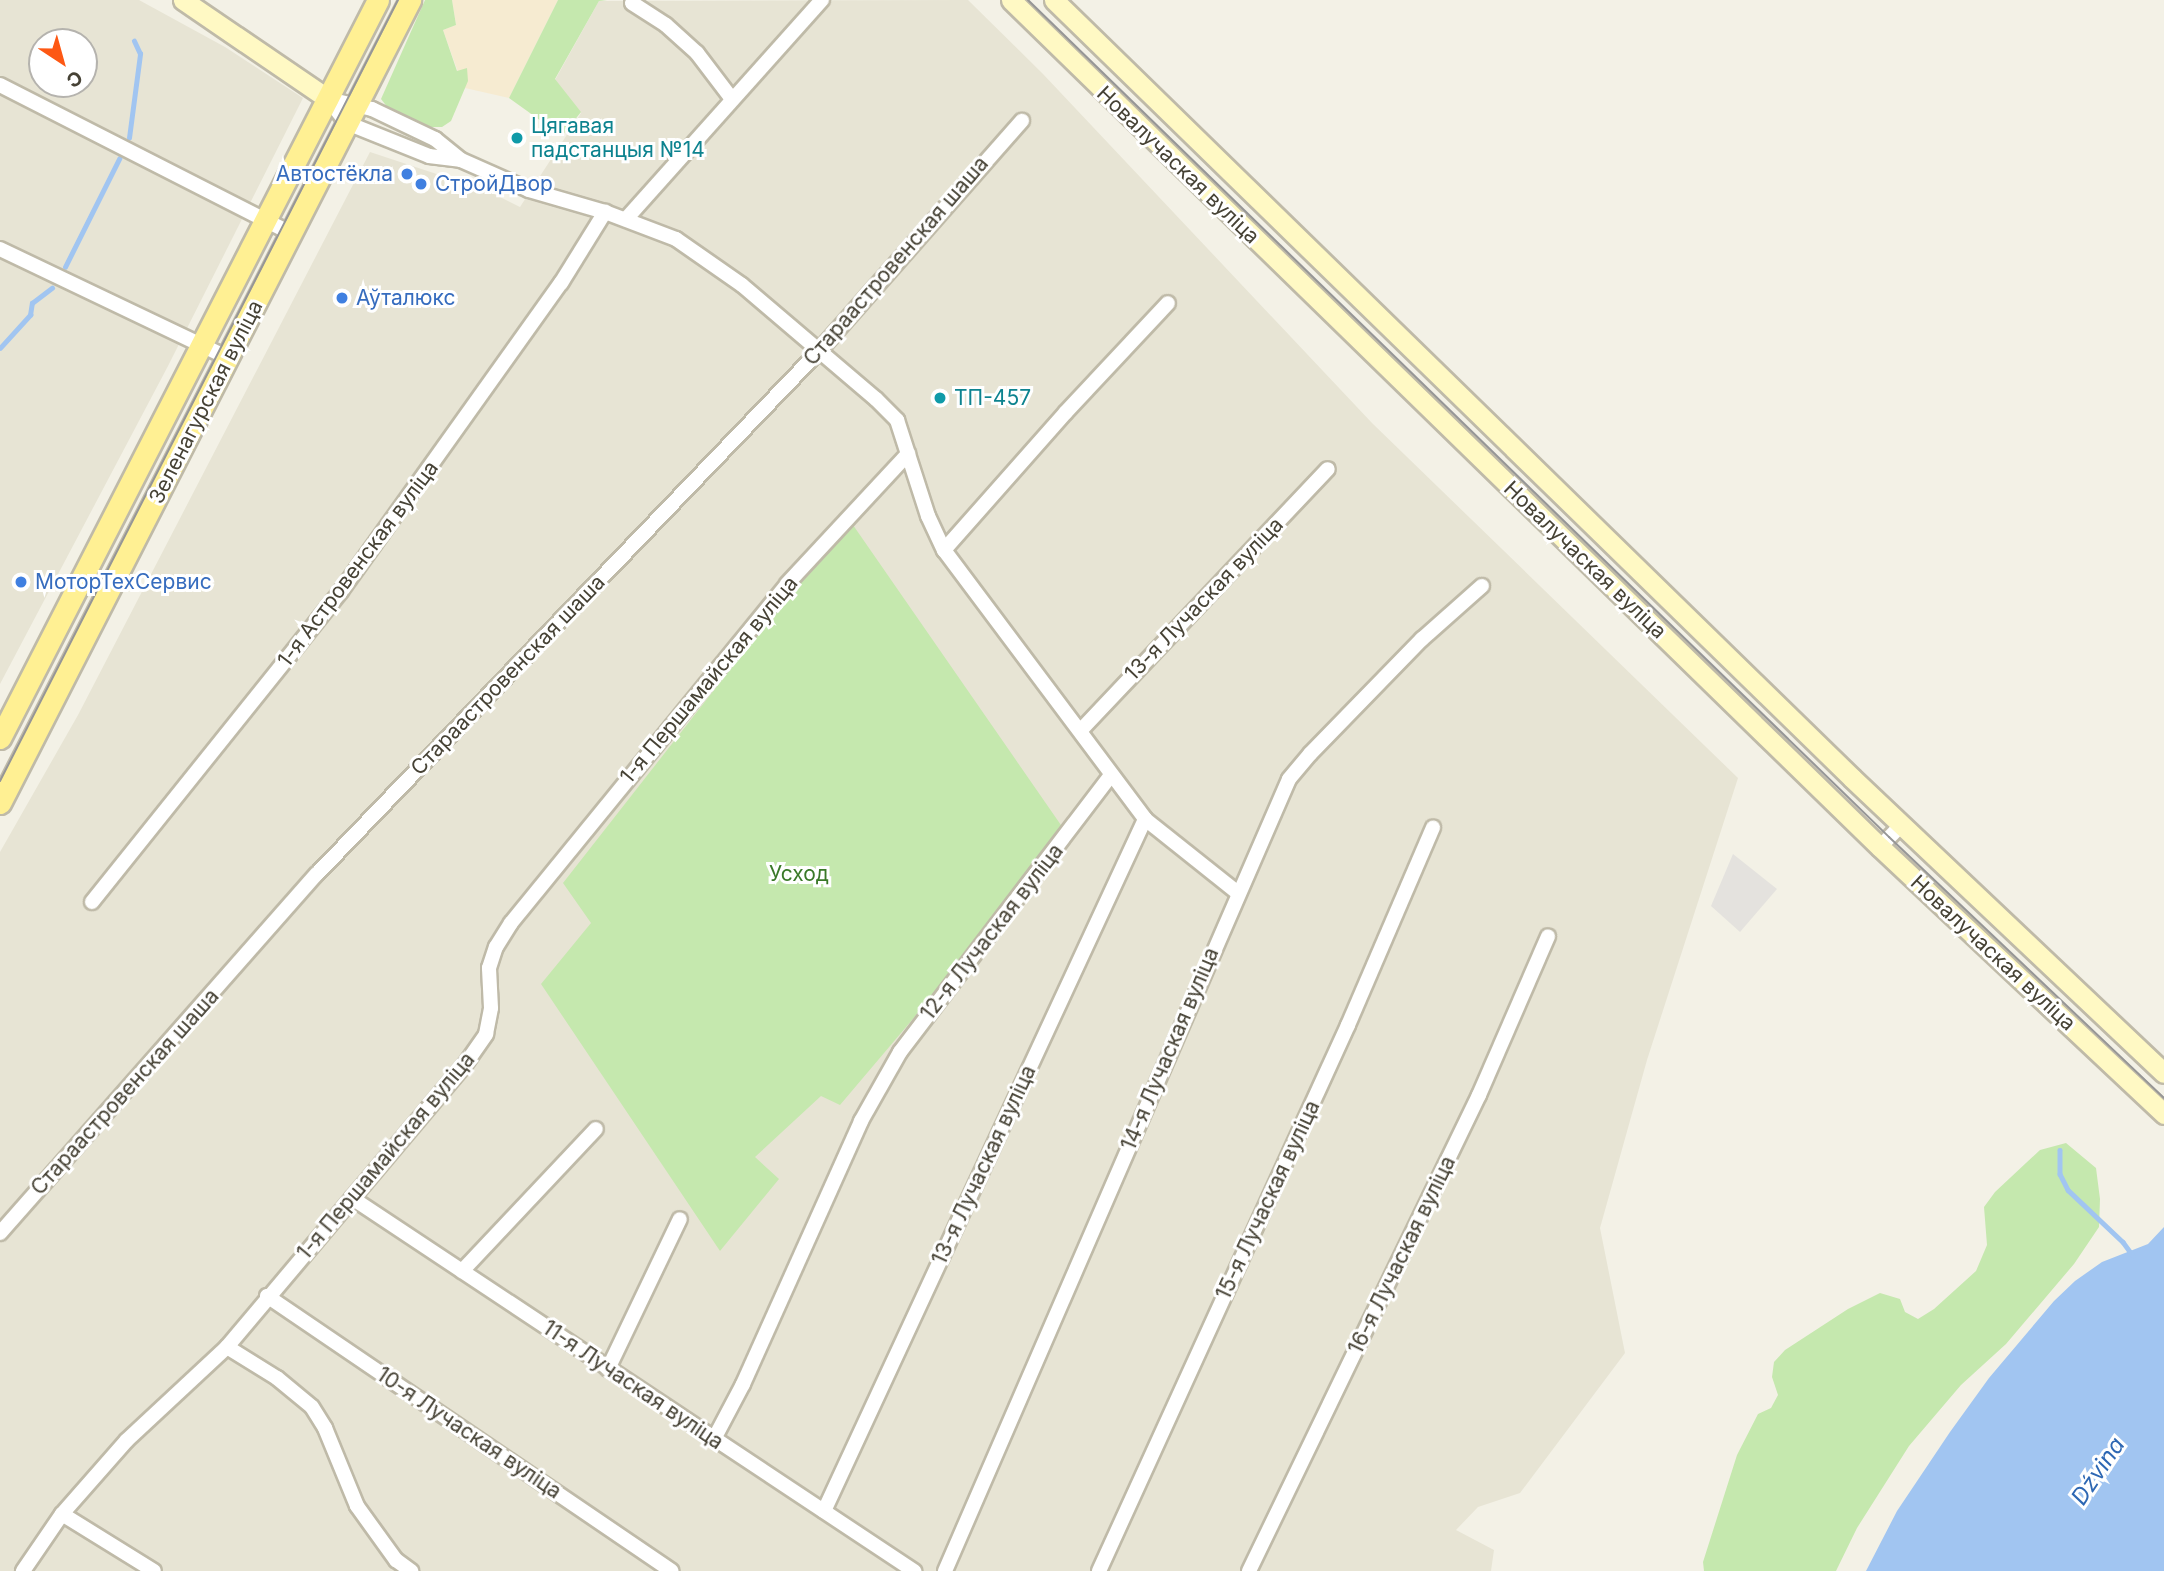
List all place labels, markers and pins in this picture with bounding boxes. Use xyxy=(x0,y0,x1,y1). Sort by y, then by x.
place label: Цягавая падстанцыя №14 xyxy=(531,113,705,163)
marker: Цягавая падстанцыя №14 xyxy=(509,130,525,146)
place label: Автостёкла xyxy=(276,161,393,187)
marker: Автостёкла xyxy=(399,166,415,182)
place label: СтройДвор xyxy=(435,171,553,197)
marker: СтройДвор xyxy=(413,176,429,192)
place label: Аўталюкс xyxy=(356,285,455,311)
marker: Аўталюкс xyxy=(334,290,350,306)
place label: ТП-457 xyxy=(954,385,1031,411)
marker: ТП-457 xyxy=(932,390,948,406)
place label: МоторТехСервис xyxy=(35,569,212,595)
marker: МоторТехСервис xyxy=(13,574,29,590)

